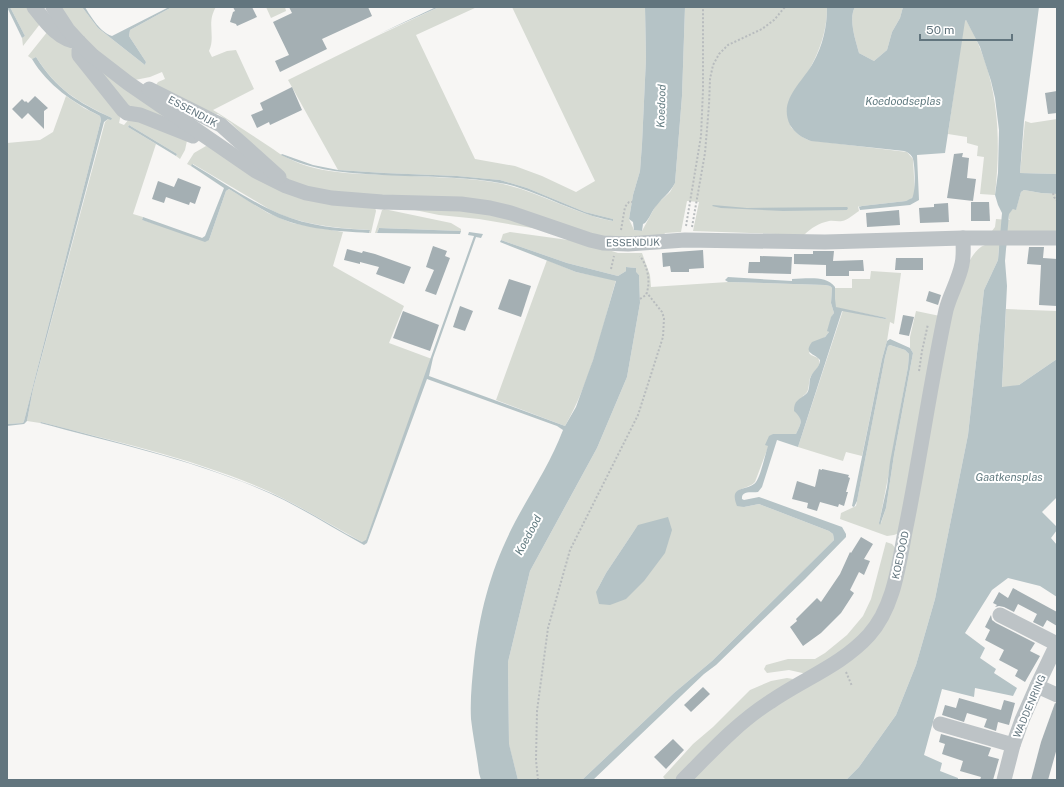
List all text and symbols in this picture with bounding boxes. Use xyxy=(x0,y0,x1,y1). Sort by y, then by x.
scale bar xyxy=(920,16,1012,42)
text: 50 m xyxy=(926,23,954,37)
water label: Koedood xyxy=(654,83,668,128)
street label: ESSENDIJK xyxy=(166,93,220,129)
water label: Koedoodseplas xyxy=(865,95,941,107)
street label: ESSENDIJK xyxy=(606,236,660,248)
water label: Gaatkensplas xyxy=(975,471,1043,483)
water label: Koedood xyxy=(512,512,544,557)
street label: KOEDOOD xyxy=(889,530,911,580)
street label: WADDENRING xyxy=(1010,673,1048,739)

